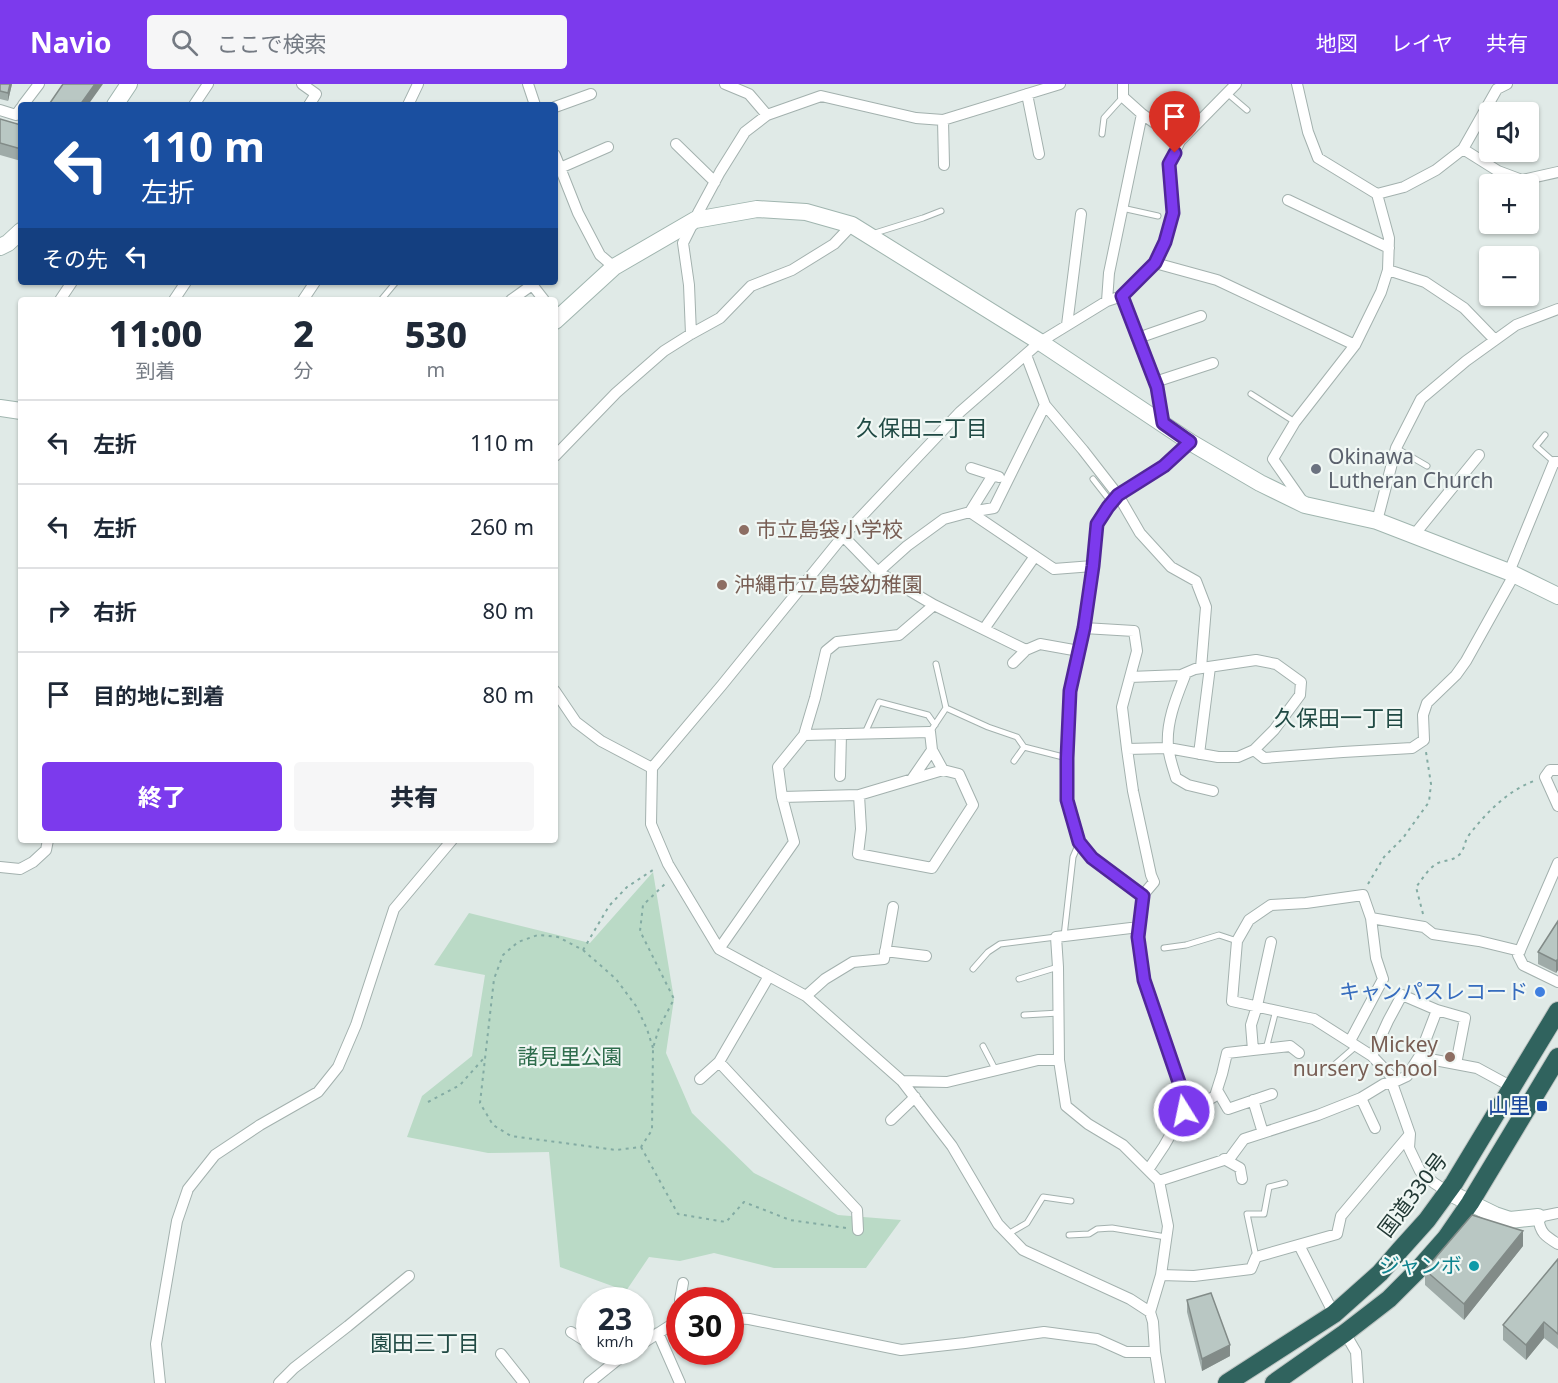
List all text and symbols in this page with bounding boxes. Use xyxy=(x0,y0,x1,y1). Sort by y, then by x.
search box xyxy=(147,15,567,69)
text: Navio xyxy=(30,23,111,61)
icon: search xyxy=(168,26,201,59)
text: ここで検索 xyxy=(216,28,326,58)
text: 地図 xyxy=(1316,29,1358,57)
text: レイヤ xyxy=(1391,29,1453,57)
text: 共有 xyxy=(1486,29,1528,57)
pin xyxy=(1149,91,1200,153)
icon: arrive xyxy=(1158,100,1191,133)
map controls xyxy=(1479,102,1539,306)
button: sound xyxy=(1479,102,1539,162)
text: 110 m xyxy=(141,117,265,174)
icon: left xyxy=(42,126,120,204)
text: 左折 xyxy=(141,173,195,210)
button: + xyxy=(1479,174,1539,234)
icon: left xyxy=(120,240,153,273)
text: その先 xyxy=(42,243,108,273)
button: − xyxy=(1479,246,1539,306)
text: 11:00 xyxy=(109,309,202,358)
text: 2 xyxy=(293,309,314,358)
text: 530 xyxy=(405,310,467,359)
text: m xyxy=(427,356,445,383)
text: 到着 xyxy=(136,357,176,384)
text: 分 xyxy=(294,357,314,384)
district label: 久保田二丁目 xyxy=(856,412,988,442)
icon: left xyxy=(42,426,75,459)
text: 110 m xyxy=(470,427,534,457)
text: 左折 xyxy=(93,428,137,458)
place label: Okinawa Lutheran Church xyxy=(1328,442,1493,494)
marker: Okinawa Lutheran Church xyxy=(1309,462,1323,476)
icon: left xyxy=(42,510,75,543)
text: 260 m xyxy=(470,511,534,541)
text: 左折 xyxy=(93,512,137,542)
place label: 市立島袋小学校 xyxy=(756,515,903,543)
marker: 市立島袋小学校 xyxy=(737,523,751,537)
place label: 沖縄市立島袋幼稚園 xyxy=(734,570,923,598)
marker: 沖縄市立島袋幼稚園 xyxy=(715,578,729,592)
icon: right xyxy=(42,594,75,627)
text: 80 m xyxy=(483,595,534,625)
text: 右折 xyxy=(93,596,137,626)
icon: arrive xyxy=(42,678,75,711)
text: 80 m xyxy=(483,679,534,709)
text: 目的地に到着 xyxy=(93,680,225,710)
district label: 久保田一丁目 xyxy=(1274,702,1406,732)
button: 終了 xyxy=(42,762,282,831)
button: 共有 xyxy=(294,762,534,831)
place label: キャンパスレコード xyxy=(1339,977,1528,1005)
marker: キャンパスレコード xyxy=(1533,985,1547,999)
place label: Mickey nursery school xyxy=(1293,1030,1438,1082)
park label: 諸見里公園 xyxy=(518,1042,623,1070)
marker: Mickey nursery school xyxy=(1443,1050,1457,1064)
position arrow xyxy=(1152,1079,1216,1143)
place label: 山里 xyxy=(1488,1091,1530,1119)
marker: 山里 xyxy=(1535,1099,1549,1113)
street label: 国道330号 xyxy=(1371,1146,1453,1242)
place label: ジャンボ xyxy=(1379,1251,1462,1279)
marker: ジャンボ xyxy=(1467,1259,1481,1273)
speed limit sign: 30 xyxy=(666,1287,744,1365)
text: 23 xyxy=(598,1298,632,1339)
district label: 園田三丁目 xyxy=(370,1327,480,1357)
text: km/h xyxy=(597,1331,633,1351)

